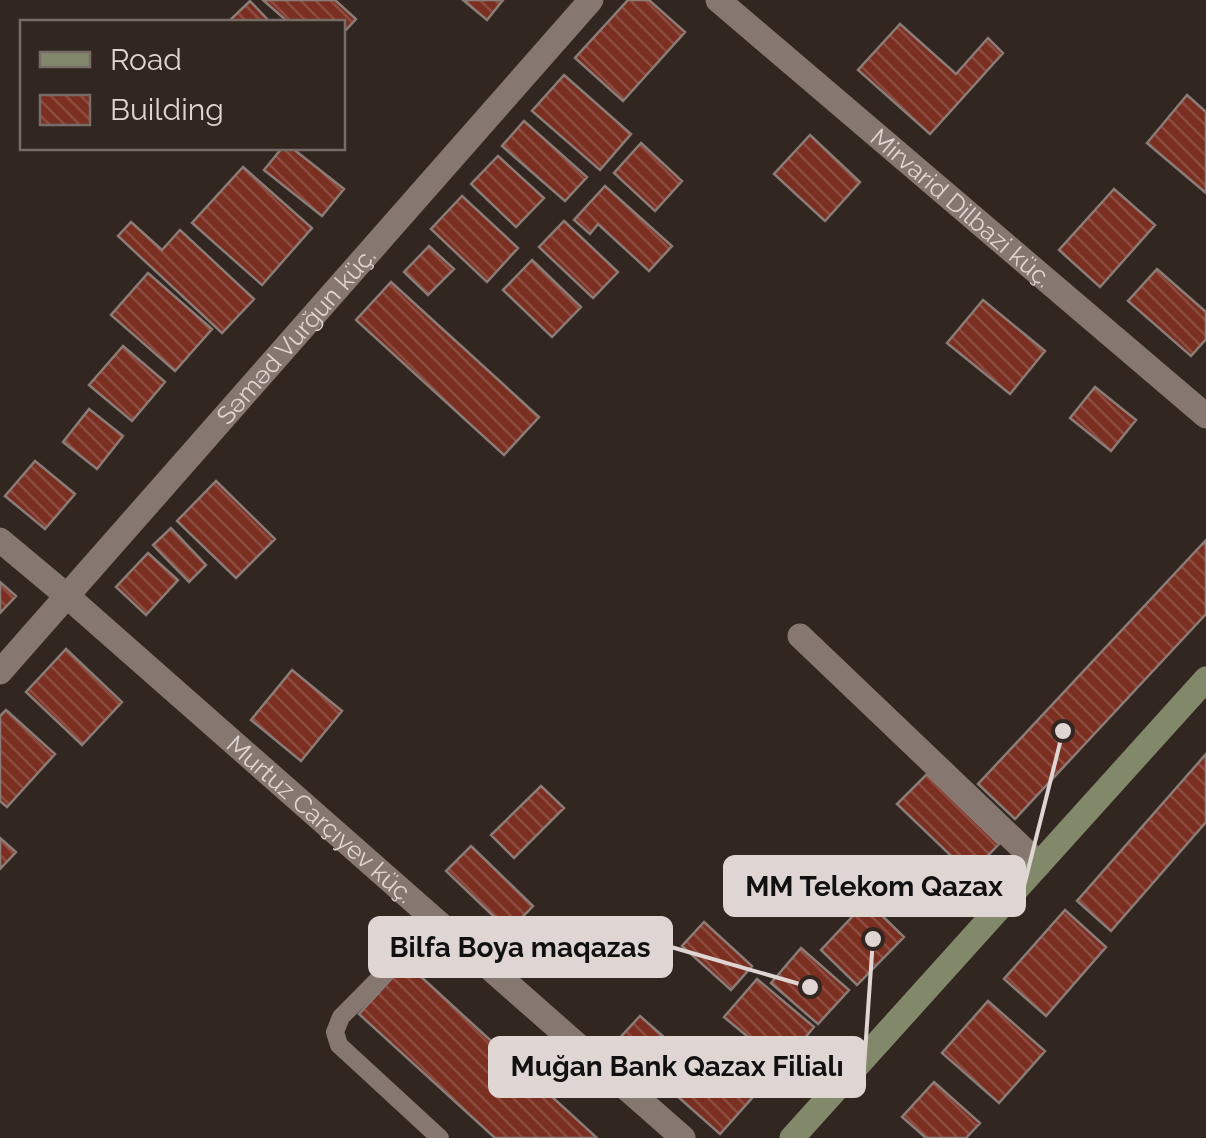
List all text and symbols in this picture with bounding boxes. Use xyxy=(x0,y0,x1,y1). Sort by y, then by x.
legend xyxy=(20,20,345,150)
text: Road xyxy=(110,42,182,77)
text: Building xyxy=(110,92,224,127)
street label: Mirvarid Dilbazi küç. xyxy=(865,122,1058,293)
street label: Səməd Vurğun küç. xyxy=(210,241,382,430)
street label: Murtuz Carçıyev küç. xyxy=(221,729,420,909)
callout: MM Telekom Qazax xyxy=(725,857,1024,915)
text: MM Telekom Qazax xyxy=(745,870,1003,903)
callout: Bilfa Boya maqazas xyxy=(370,918,671,976)
text: Bilfa Boya maqazas xyxy=(390,931,650,964)
callout: Muğan Bank Qazax Filialı xyxy=(490,1038,864,1096)
text: Muğan Bank Qazax Filialı xyxy=(510,1050,844,1083)

